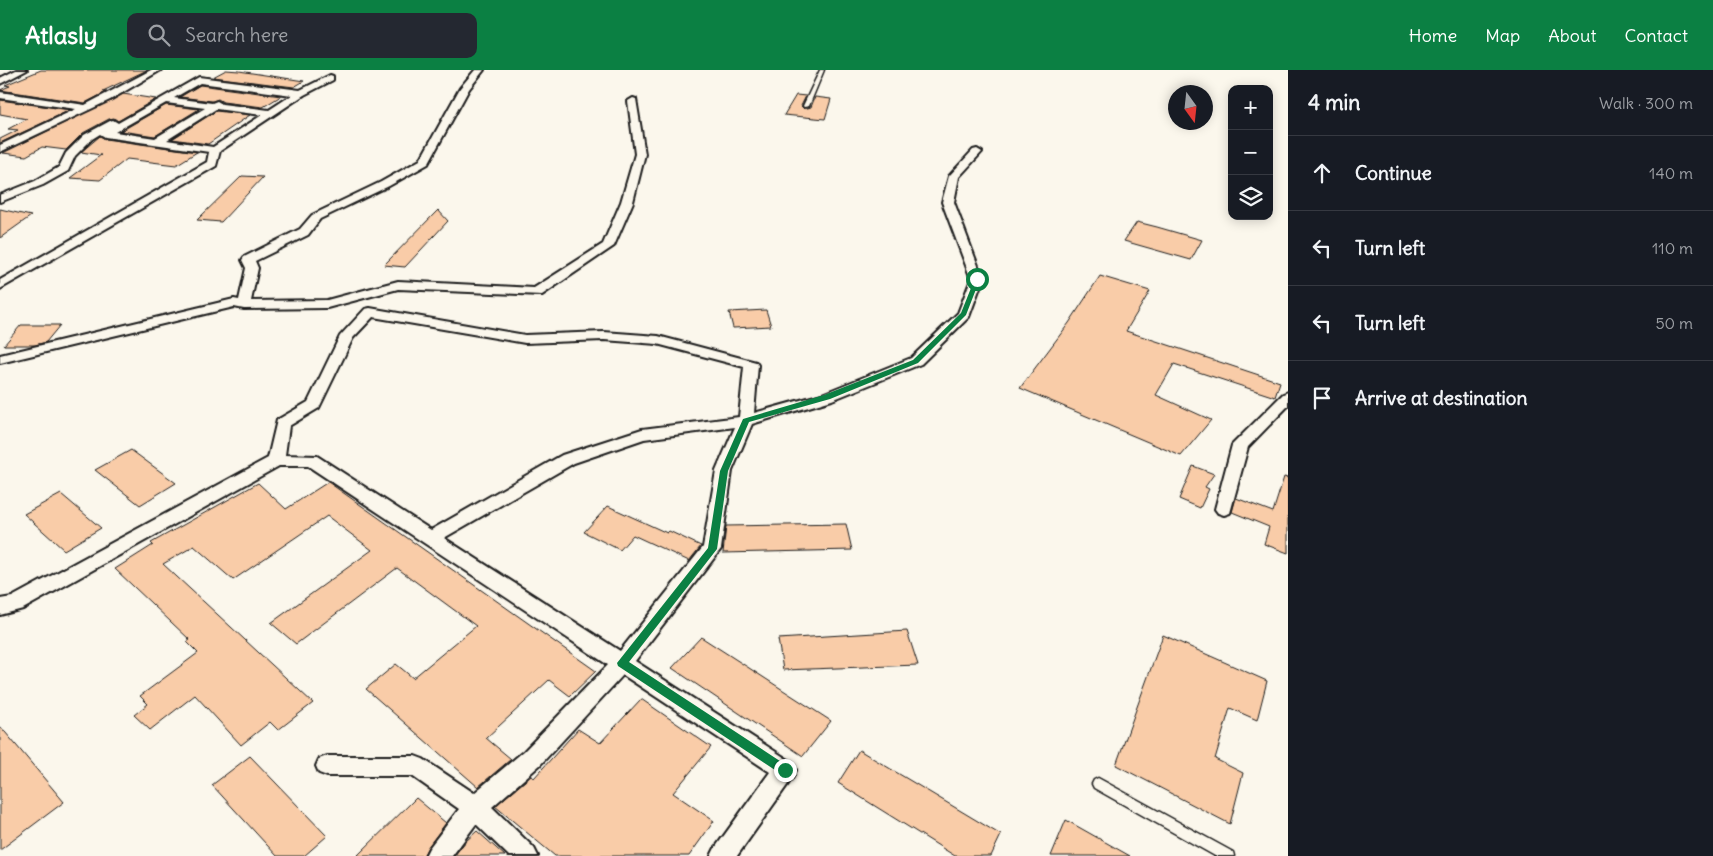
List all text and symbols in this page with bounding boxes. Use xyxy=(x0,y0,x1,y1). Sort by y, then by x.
search box xyxy=(127,13,477,58)
text: Atlasly xyxy=(25,20,97,50)
icon: search xyxy=(145,21,173,49)
text: Search here xyxy=(185,23,288,47)
text: Home xyxy=(1409,24,1457,47)
text: Map xyxy=(1485,24,1520,47)
text: About xyxy=(1548,24,1596,47)
text: Contact xyxy=(1624,24,1688,47)
north arrow xyxy=(1168,85,1213,130)
map controls xyxy=(1228,85,1273,220)
button: + xyxy=(1228,85,1273,130)
text: 4 min xyxy=(1308,89,1360,116)
text: Walk · 300 m xyxy=(1599,93,1693,113)
button: − xyxy=(1228,130,1273,175)
icon: ahead xyxy=(1308,159,1336,187)
text: Continue xyxy=(1355,161,1432,185)
text: 140 m xyxy=(1649,163,1693,183)
button: layers xyxy=(1228,175,1273,220)
icon: left xyxy=(1308,234,1336,262)
text: Turn left xyxy=(1355,236,1425,260)
text: 110 m xyxy=(1652,238,1693,258)
route start xyxy=(966,268,989,291)
icon: left xyxy=(1308,309,1336,337)
text: Turn left xyxy=(1355,311,1425,335)
text: 50 m xyxy=(1655,313,1693,333)
icon: arrive xyxy=(1308,384,1336,412)
text: Arrive at destination xyxy=(1355,386,1528,410)
route end xyxy=(774,759,797,782)

